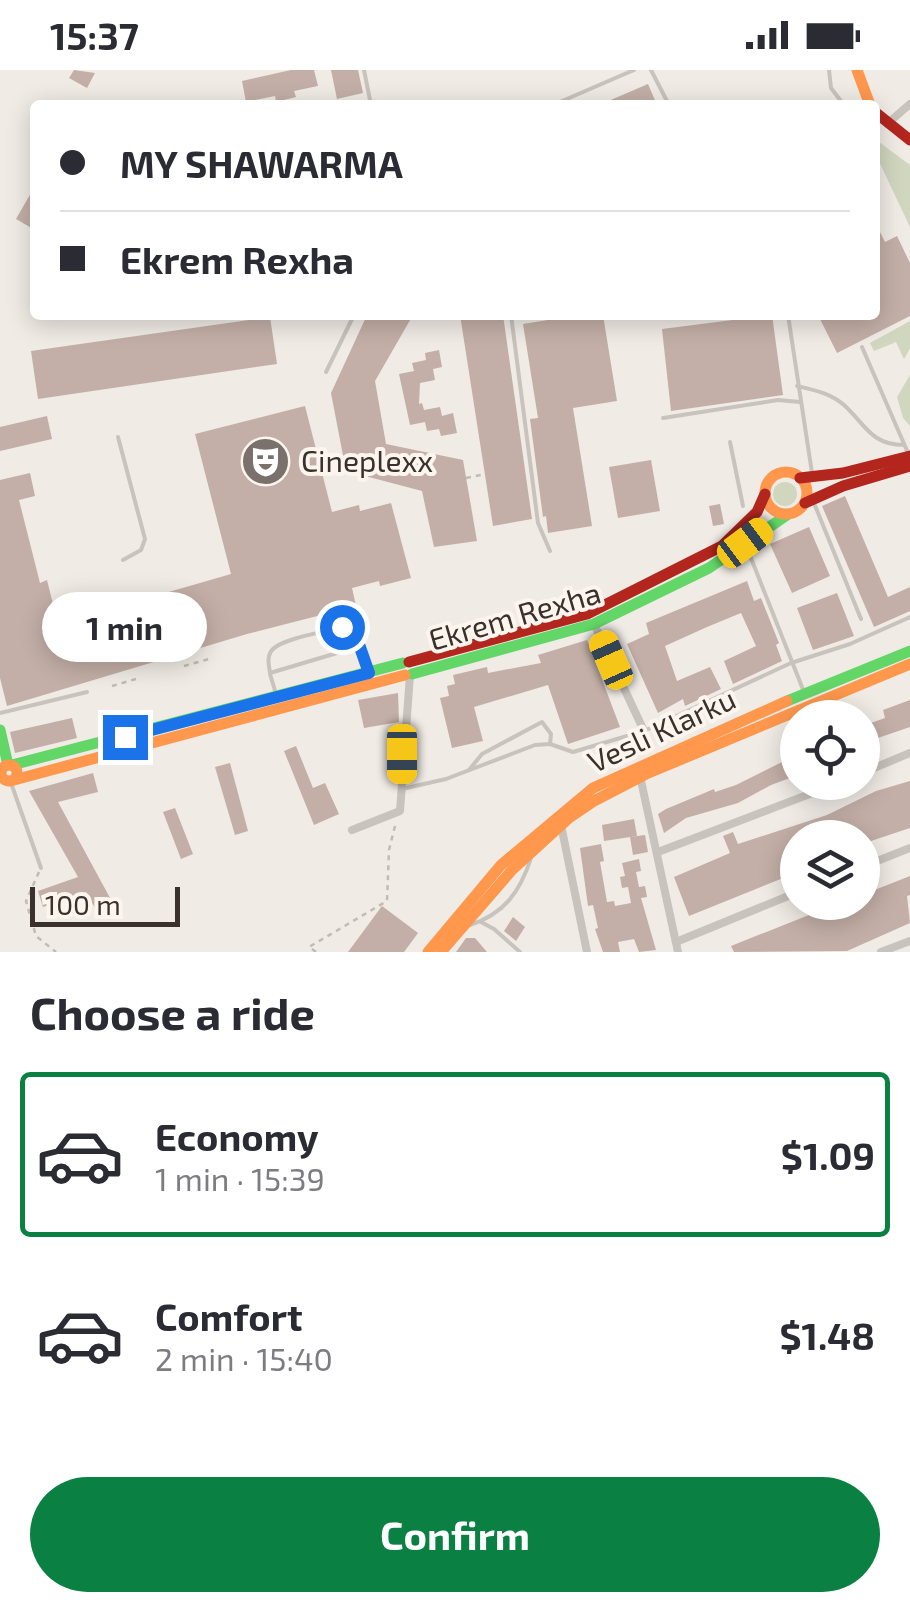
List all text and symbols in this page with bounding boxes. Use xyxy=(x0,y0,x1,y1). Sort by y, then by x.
text: 15:37 xyxy=(50,12,139,58)
text: MY SHAWARMA xyxy=(120,140,403,186)
text: Ekrem Rexha xyxy=(120,236,354,282)
theatre icon: Cineplexx xyxy=(240,436,292,488)
place label: Cineplexx xyxy=(301,442,433,478)
car xyxy=(712,513,778,573)
street label: Ekrem Rexha xyxy=(424,573,604,657)
callout: 1 min xyxy=(42,592,208,662)
route start xyxy=(320,605,365,650)
text: 1 min xyxy=(86,608,163,646)
car xyxy=(585,626,637,694)
street label: Vesli Klarku xyxy=(581,679,741,779)
map controls xyxy=(780,700,880,920)
button: locate xyxy=(780,700,880,800)
route end xyxy=(103,715,148,760)
car xyxy=(387,724,417,784)
button: layers xyxy=(780,820,880,920)
scale bar xyxy=(30,882,180,926)
text: 100 m xyxy=(45,887,121,921)
text: Choose a ride xyxy=(30,985,315,1039)
icon: car xyxy=(35,1110,125,1200)
text: Economy xyxy=(155,1113,319,1159)
text: $1.09 xyxy=(781,1132,875,1178)
text: 1 min · 15:39 xyxy=(155,1159,325,1197)
icon: car xyxy=(35,1290,125,1380)
text: Comfort xyxy=(155,1293,303,1339)
text: $1.48 xyxy=(780,1312,875,1358)
text: 2 min · 15:40 xyxy=(155,1339,333,1377)
button: Confirm xyxy=(30,1477,880,1592)

